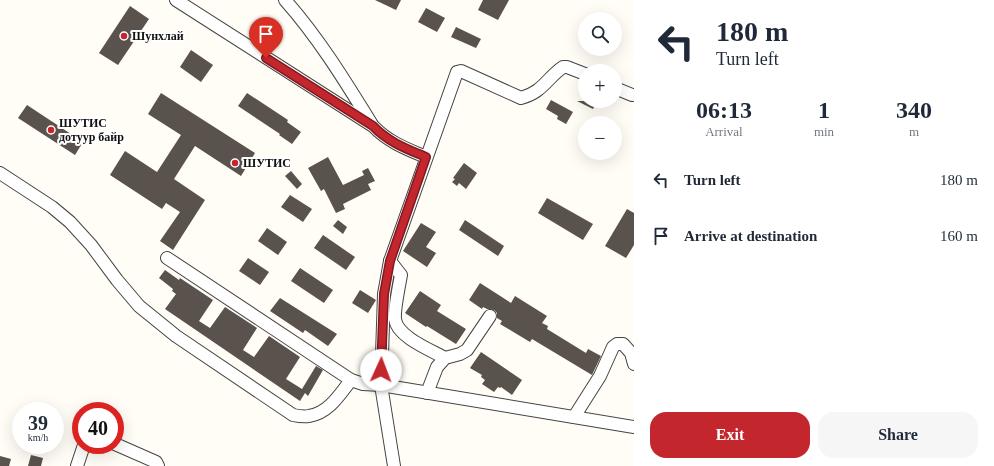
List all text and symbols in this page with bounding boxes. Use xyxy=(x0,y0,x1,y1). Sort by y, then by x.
map controls xyxy=(578,12,622,160)
button: search xyxy=(578,12,622,56)
icon: left xyxy=(650,16,702,68)
text: 180 m xyxy=(716,16,788,47)
pin xyxy=(249,17,283,58)
icon: arrive xyxy=(255,23,277,45)
place label: Шунхлай xyxy=(132,29,184,43)
marker: Шунхлай xyxy=(119,31,129,41)
text: Turn left xyxy=(716,49,779,69)
button: + xyxy=(578,64,622,108)
text: 06:13 xyxy=(696,97,752,123)
text: 1 xyxy=(818,97,830,123)
text: 340 xyxy=(896,97,932,123)
place label: ШУТИС дотуур байр xyxy=(59,116,124,144)
button: − xyxy=(578,116,622,160)
text: Arrival xyxy=(705,124,743,139)
text: min xyxy=(814,124,834,139)
text: m xyxy=(909,124,919,139)
marker: ШУТИС дотуур байр xyxy=(46,125,56,135)
place label: ШУТИС xyxy=(243,156,291,170)
marker: ШУТИС xyxy=(230,158,240,168)
icon: left xyxy=(650,169,672,191)
text: Turn left xyxy=(684,172,741,188)
text: 180 m xyxy=(940,172,978,188)
icon: arrive xyxy=(650,225,672,247)
text: Arrive at destination xyxy=(684,228,817,244)
text: 160 m xyxy=(940,228,978,244)
position arrow xyxy=(360,349,402,391)
speed limit sign: 40 xyxy=(72,402,124,454)
text: 39 xyxy=(28,412,48,434)
button: Exit xyxy=(650,412,810,458)
button: Share xyxy=(818,412,978,458)
text: km/h xyxy=(28,432,48,443)

